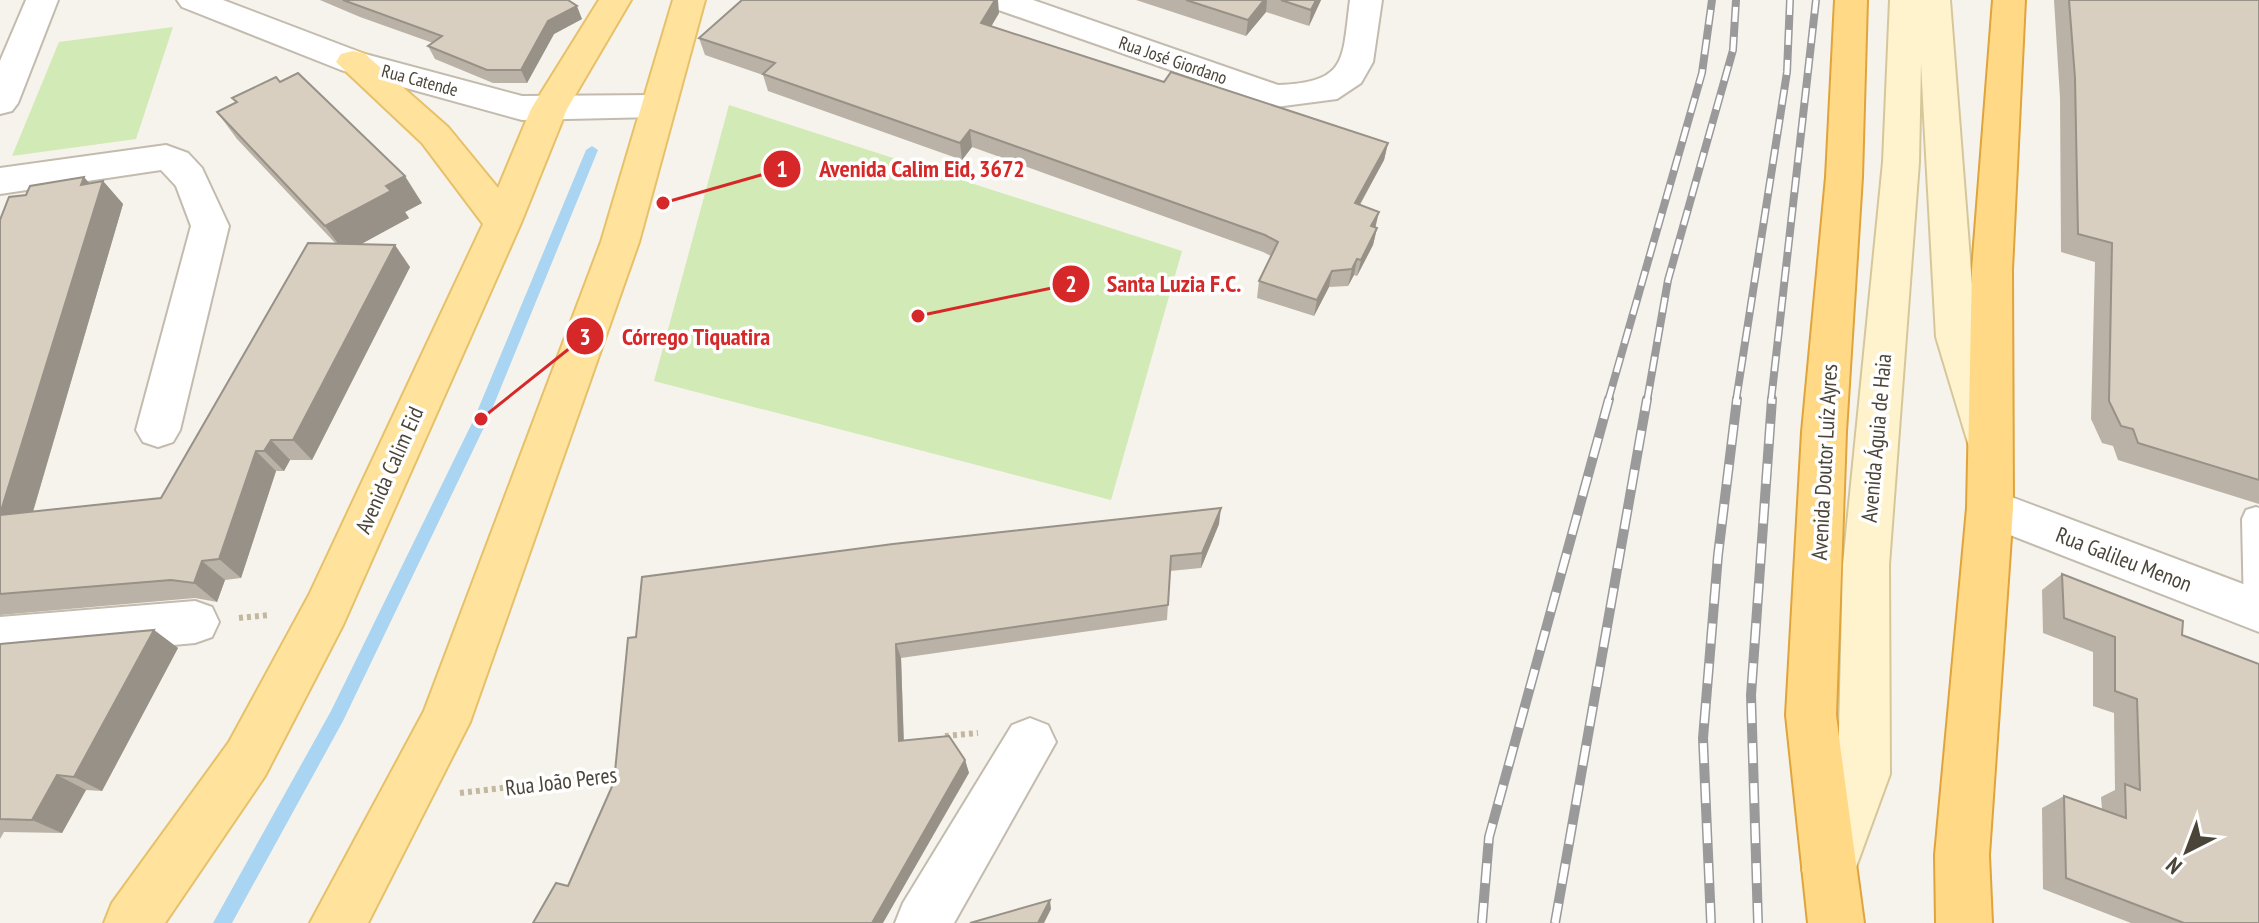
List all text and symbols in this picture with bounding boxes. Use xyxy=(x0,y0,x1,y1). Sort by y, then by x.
street label: Rua José Giordano xyxy=(1116,31,1230,89)
street label: Rua Catende xyxy=(379,59,461,101)
callout: Avenida Calim Eid, 3672 xyxy=(762,145,1041,193)
text: 1 xyxy=(776,153,788,184)
text: Avenida Calim Eid, 3672 xyxy=(818,153,1025,184)
callout: Santa Luzia F.C. xyxy=(1051,260,1257,308)
text: 2 xyxy=(1065,268,1077,299)
text: Santa Luzia F.C. xyxy=(1107,268,1241,299)
callout: Córrego Tiquatira xyxy=(565,312,786,360)
text: 3 xyxy=(579,321,591,352)
text: Córrego Tiquatira xyxy=(622,321,770,352)
street label: Avenida Águia de Haia xyxy=(1855,353,1897,523)
street label: Avenida Doutor Luíz Ayres xyxy=(1805,363,1843,561)
street label: Avenida Calim Eid xyxy=(349,402,429,538)
street label: Rua Galileu Menon xyxy=(2052,520,2196,598)
street label: Rua João Peres xyxy=(504,760,618,802)
north arrow xyxy=(2147,811,2227,891)
text: N xyxy=(2160,851,2187,880)

